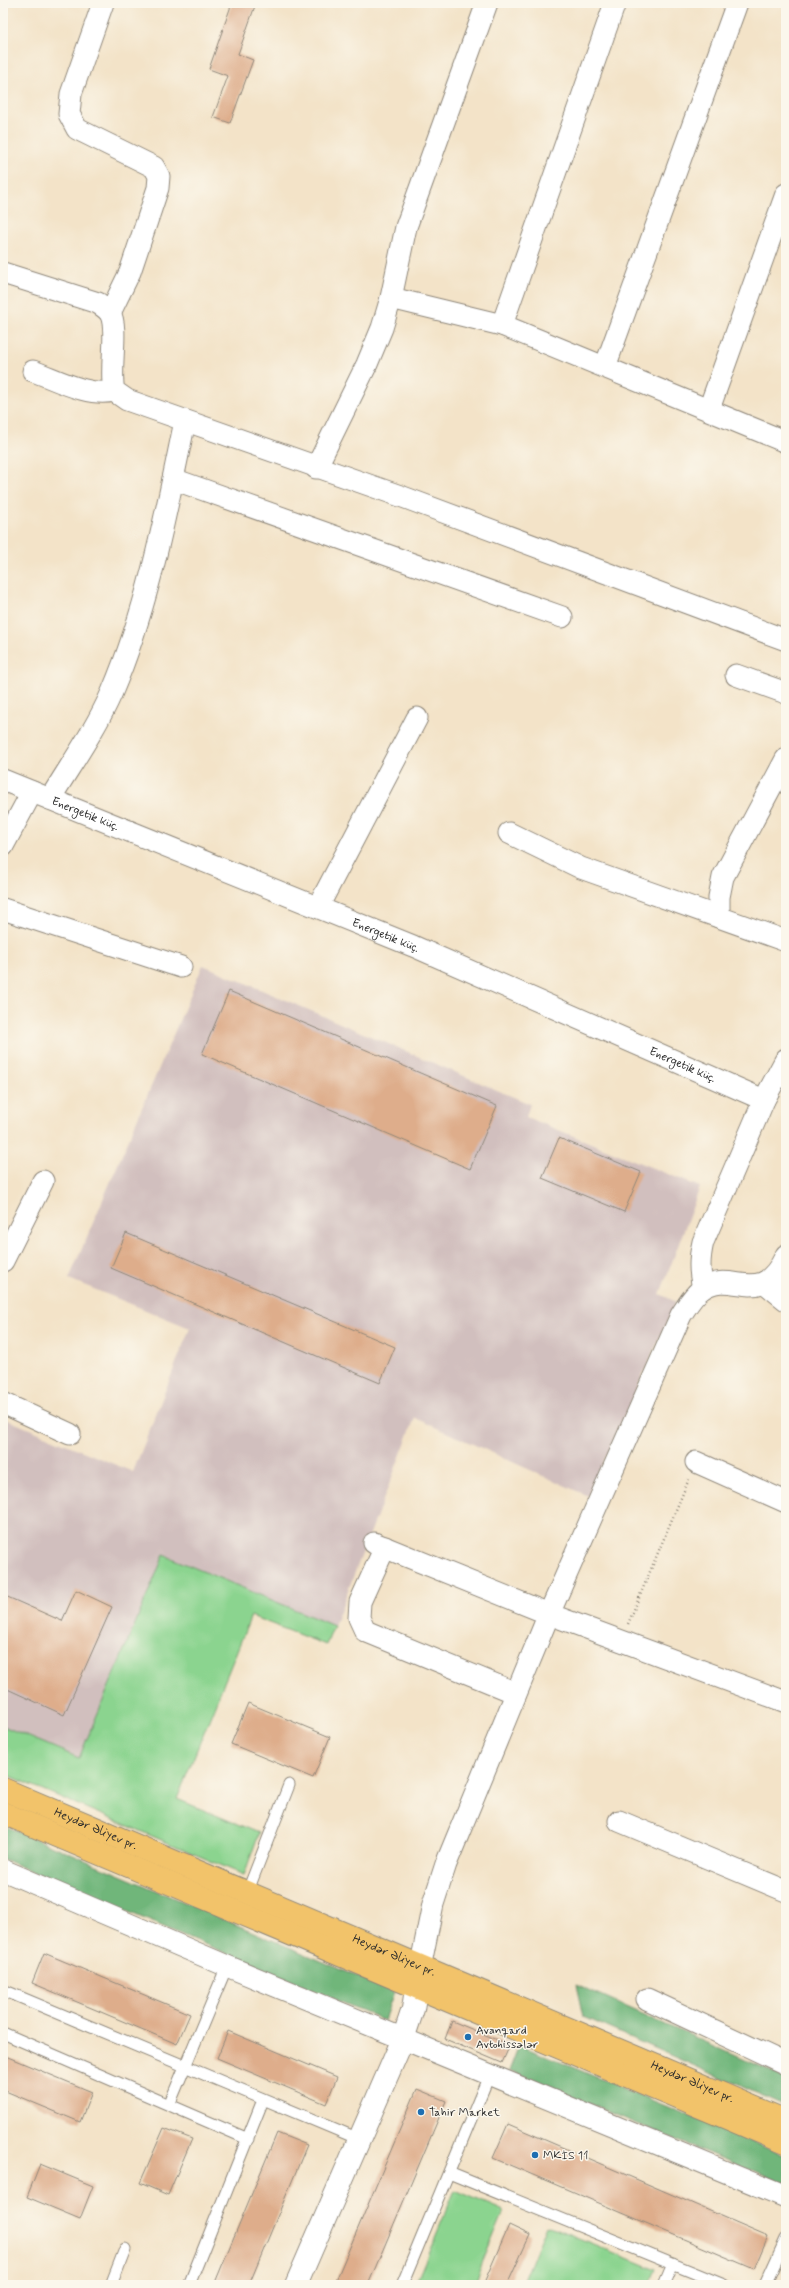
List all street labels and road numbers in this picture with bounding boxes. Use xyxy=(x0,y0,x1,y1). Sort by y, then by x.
street label: Energetik küç. xyxy=(49,794,121,835)
street label: Energetik küç. xyxy=(349,915,422,957)
street label: Energetik küç. xyxy=(647,1044,718,1087)
street label: Heydər Əliyev pr. xyxy=(51,1805,140,1854)
street label: Heydər Əliyev pr. xyxy=(350,1931,438,1981)
street label: Heydər Əliyev pr. xyxy=(648,2058,736,2107)

